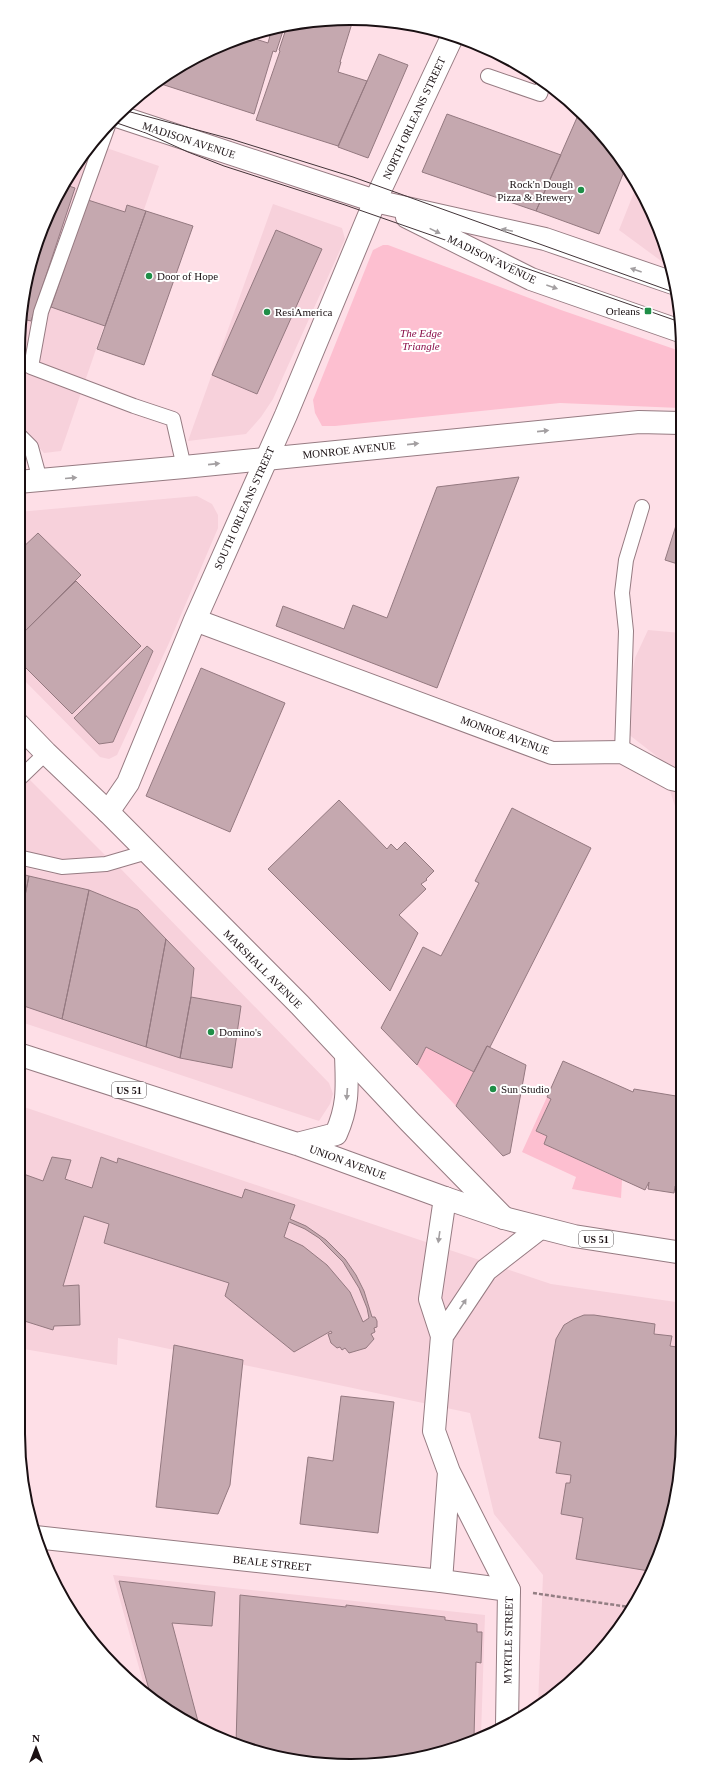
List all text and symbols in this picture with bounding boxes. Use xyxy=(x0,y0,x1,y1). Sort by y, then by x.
street label: NORTH ORLEANS STREET xyxy=(380,55,448,181)
street label: MADISON AVENUE xyxy=(141,119,237,161)
place label: Rock'n Dough Pizza & Brewery xyxy=(497,178,573,203)
marker: Rock'n Dough Pizza & Brewery xyxy=(576,185,586,195)
one-way arrow xyxy=(429,227,441,234)
one-way arrow xyxy=(500,227,513,233)
street label: MADISON AVENUE xyxy=(446,232,539,286)
one-way arrow xyxy=(630,267,642,273)
place label: Door of Hope xyxy=(157,270,218,282)
marker: Door of Hope xyxy=(144,271,154,281)
one-way arrow xyxy=(547,284,559,290)
place label: Orleans xyxy=(606,305,640,317)
place label: ResiAmerica xyxy=(275,306,333,318)
marker: Orleans xyxy=(643,306,653,316)
marker: ResiAmerica xyxy=(262,307,272,317)
park label: The Edge Triangle xyxy=(400,327,442,352)
one-way arrow xyxy=(536,428,549,434)
street label: MONROE AVENUE xyxy=(302,439,396,461)
one-way arrow xyxy=(407,440,419,447)
street label: SOUTH ORLEANS STREET xyxy=(211,444,277,571)
one-way arrow xyxy=(208,461,220,467)
one-way arrow xyxy=(65,474,77,481)
street label: MONROE AVENUE xyxy=(459,713,551,757)
street label: MARSHALL AVENUE xyxy=(221,927,305,1011)
place label: Domino's xyxy=(219,1026,261,1038)
marker: Domino's xyxy=(206,1027,216,1037)
road number: US 51 xyxy=(112,1082,146,1098)
place label: Sun Studio xyxy=(501,1083,550,1095)
marker: Sun Studio xyxy=(488,1084,498,1094)
one-way arrow xyxy=(343,1088,350,1100)
street label: UNION AVENUE xyxy=(308,1142,389,1182)
one-way arrow xyxy=(436,1230,442,1243)
road number: US 51 xyxy=(579,1231,613,1247)
one-way arrow xyxy=(460,1298,467,1310)
street label: BEALE STREET xyxy=(232,1553,312,1573)
street label: MYRTLE STREET xyxy=(501,1596,515,1684)
north arrow xyxy=(16,1728,56,1768)
text: N xyxy=(32,1732,40,1744)

